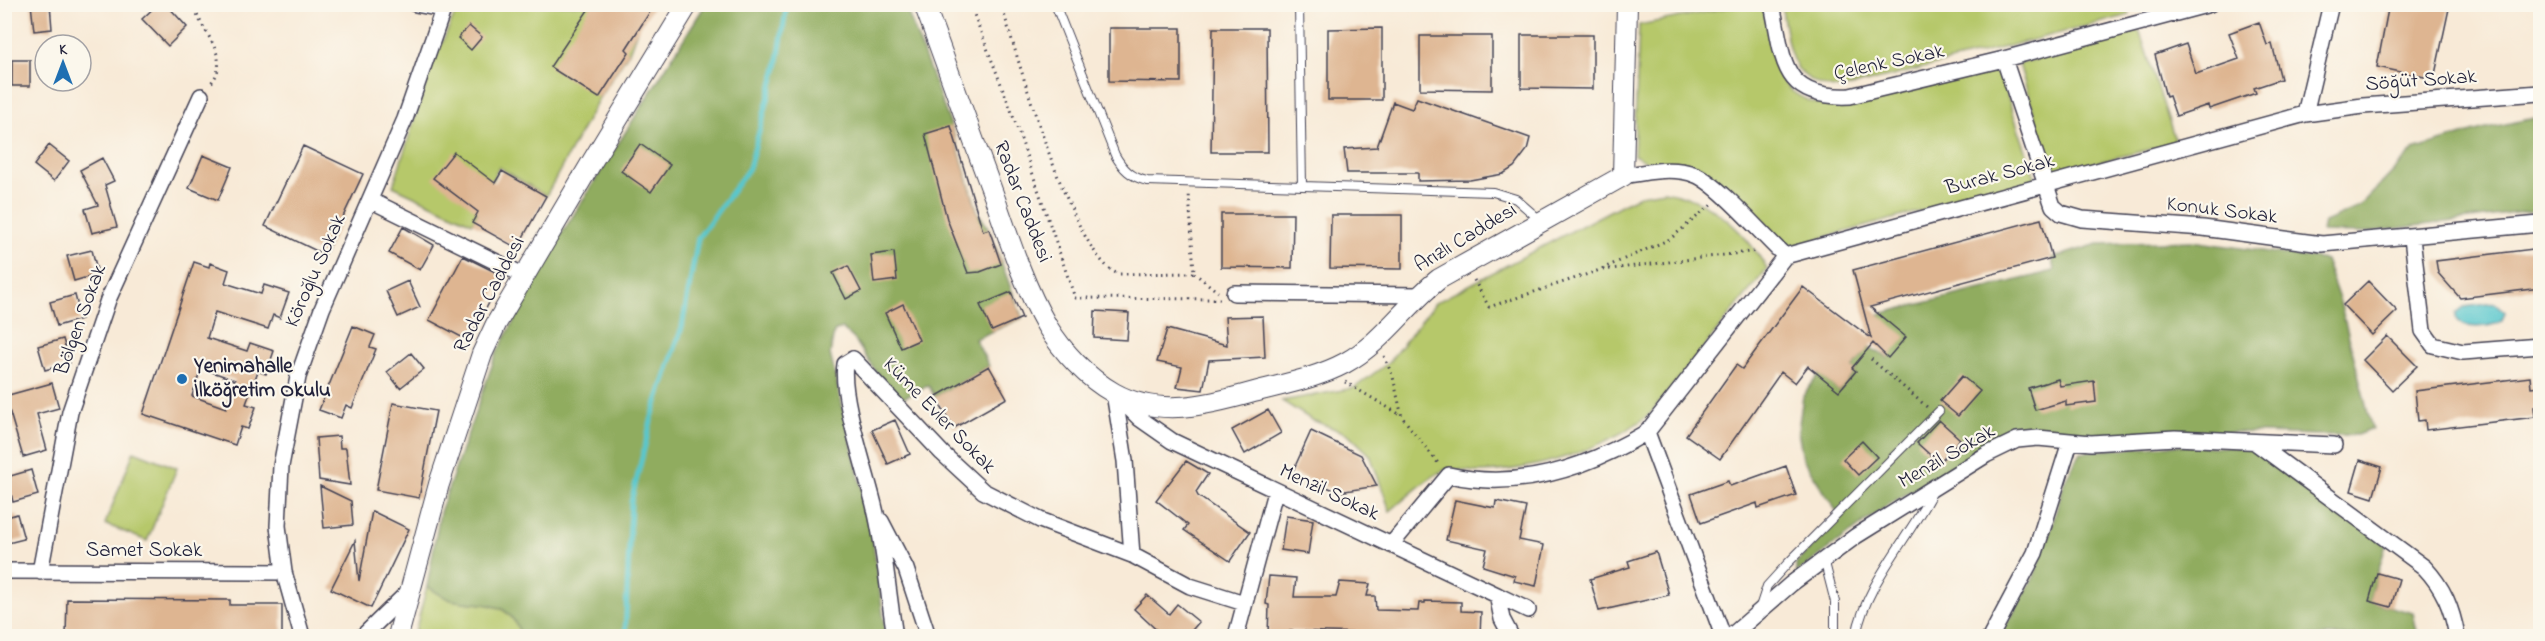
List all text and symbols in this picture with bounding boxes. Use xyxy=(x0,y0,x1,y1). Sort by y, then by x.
north arrow xyxy=(33,33,93,93)
street label: Çelenk Sokak xyxy=(1831,36,1948,89)
text: K xyxy=(59,38,68,62)
street label: Söğüt Sokak xyxy=(2364,62,2479,102)
street label: Radar Caddesi xyxy=(985,137,1059,267)
street label: Burak Sokak xyxy=(1941,146,2059,204)
street label: Konuk Sokak xyxy=(2165,189,2280,233)
street label: Arızlı Caddesi xyxy=(1409,196,1523,280)
street label: Köroğlu Sokak xyxy=(278,209,357,333)
street label: Radar Caddesi xyxy=(447,231,533,359)
street label: Bölgen Sokak xyxy=(47,260,117,381)
street label: Küme Evler Sokak xyxy=(875,351,1003,482)
place label: Yenimahalle İlköğretim Okulu xyxy=(193,352,331,408)
marker: Yenimahalle İlköğretim Okulu xyxy=(175,372,189,386)
street label: Menzil Sokak xyxy=(1893,417,2002,497)
street label: Menzil Sokak xyxy=(1274,457,1385,530)
street label: Samet Sokak xyxy=(86,536,203,566)

